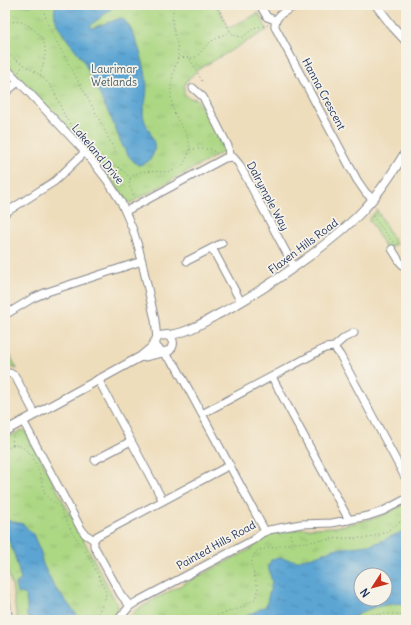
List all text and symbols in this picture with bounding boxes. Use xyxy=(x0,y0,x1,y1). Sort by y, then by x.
street label: Hanna Crescent xyxy=(299,56,349,133)
park label: Laurimar Wetlands xyxy=(91,62,137,89)
street label: Lakeland Drive xyxy=(69,121,127,187)
street label: Dalrymple Way xyxy=(244,159,292,233)
street label: Flaxen Hills Road xyxy=(265,215,341,277)
street label: Painted Hills Road xyxy=(174,517,259,573)
north arrow xyxy=(353,567,393,607)
text: N xyxy=(357,586,373,600)

